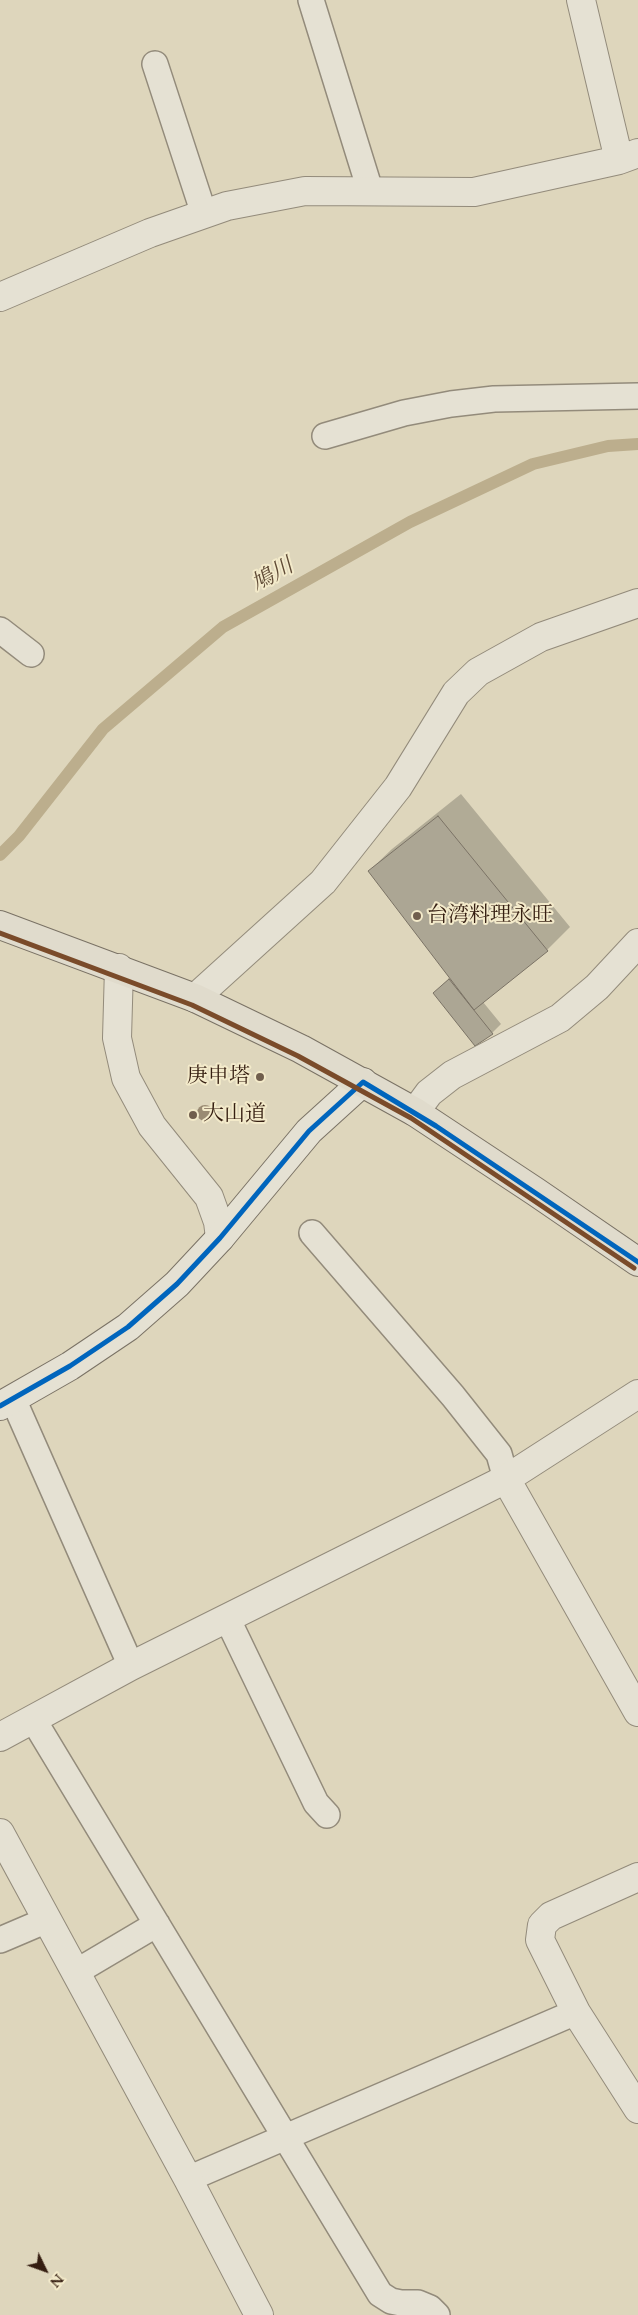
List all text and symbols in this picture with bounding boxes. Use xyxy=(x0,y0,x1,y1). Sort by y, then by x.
water label: 鳩川 xyxy=(247,554,299,598)
place label: 台湾料理永旺 xyxy=(427,903,553,929)
marker: 台湾料理永旺 xyxy=(411,910,423,922)
place label: 庚申塔 xyxy=(187,1064,250,1090)
marker: 庚申塔 xyxy=(254,1071,266,1083)
place label: 大山道 xyxy=(203,1102,266,1128)
marker: 大山道 xyxy=(187,1109,199,1121)
north arrow xyxy=(20,2245,70,2295)
text: N xyxy=(45,2269,68,2291)

